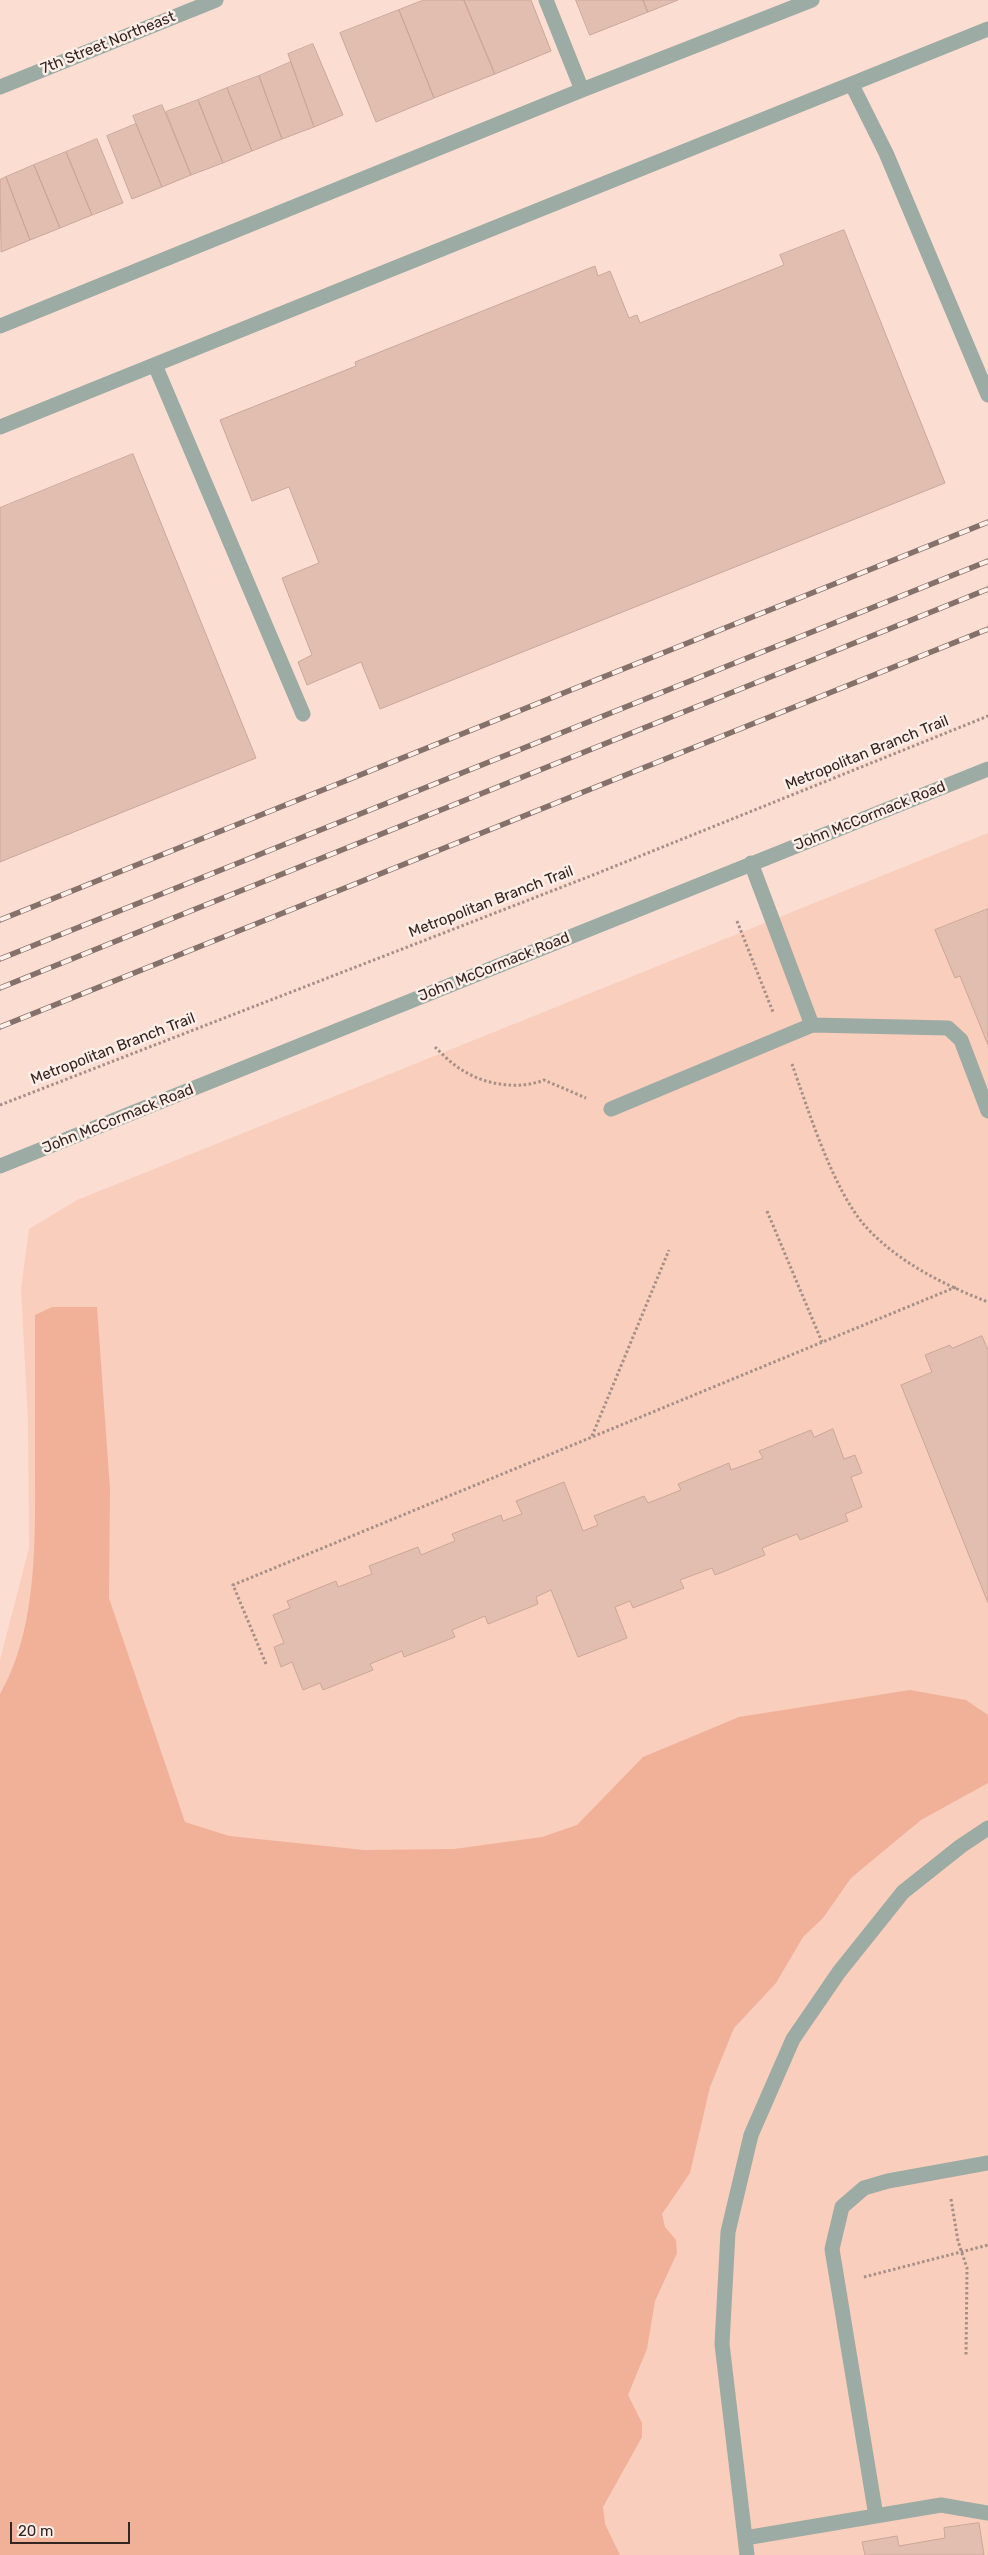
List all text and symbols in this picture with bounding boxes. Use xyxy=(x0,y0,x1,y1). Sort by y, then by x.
street label: 7th Street Northeast xyxy=(38,8,178,78)
street label: Metropolitan Branch Trail xyxy=(783,712,951,794)
street label: John McCormack Road xyxy=(792,777,948,855)
street label: Metropolitan Branch Trail xyxy=(406,862,576,942)
street label: John McCormack Road xyxy=(416,928,572,1006)
street label: Metropolitan Branch Trail xyxy=(28,1009,198,1089)
street label: John McCormack Road xyxy=(40,1080,196,1158)
scale bar xyxy=(12,2512,132,2544)
text: 20 m xyxy=(18,2522,53,2540)

